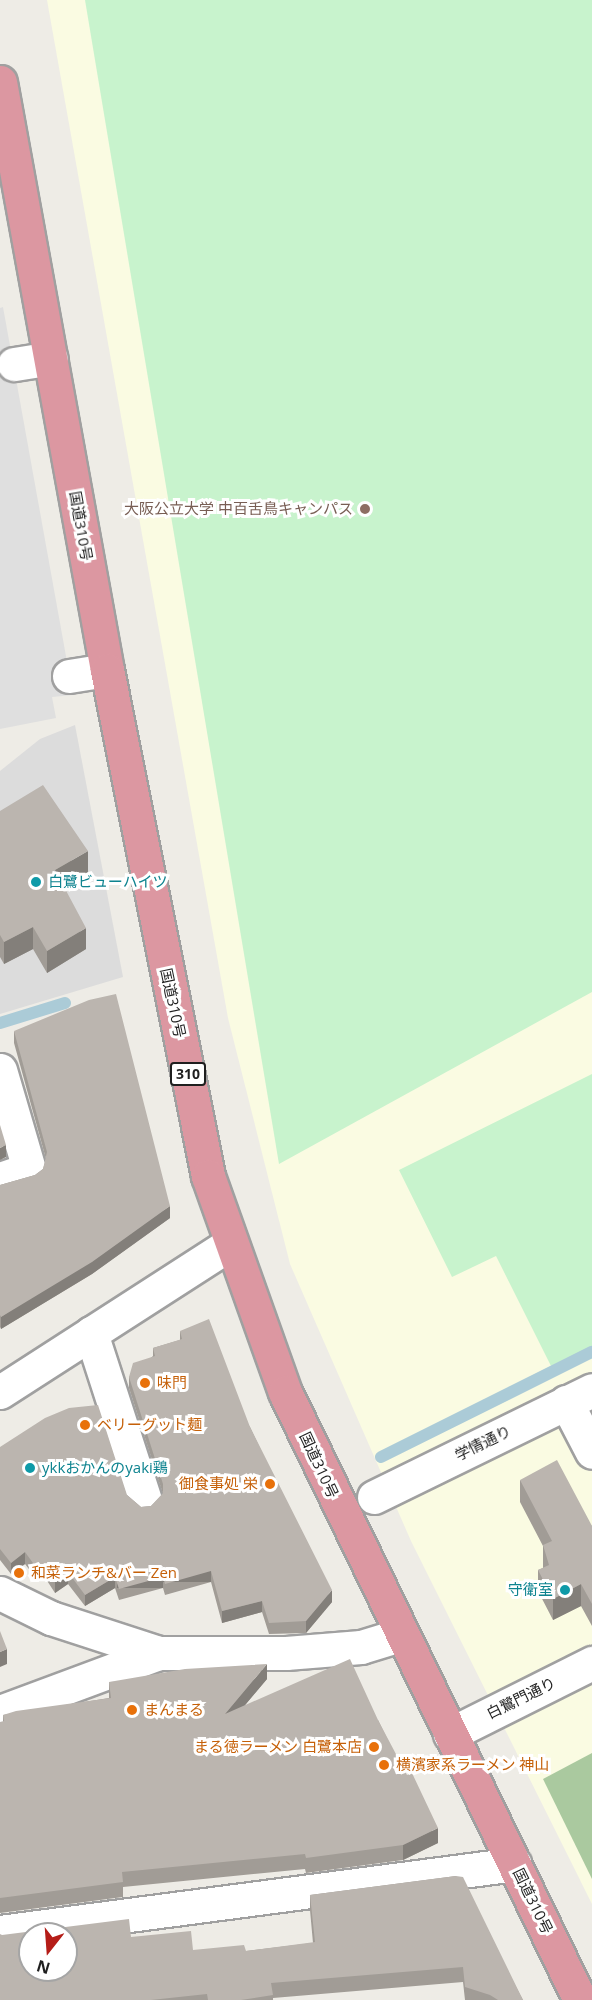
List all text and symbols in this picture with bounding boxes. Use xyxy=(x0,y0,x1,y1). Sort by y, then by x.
street label: 国道310号 xyxy=(66,490,96,562)
place label: 大阪公立大学 中百舌鳥キャンパス xyxy=(124,500,353,518)
marker: 大阪公立大学 中百舌鳥キャンパス xyxy=(358,502,372,516)
place label: 白鷺ビューハイツ xyxy=(48,873,168,891)
marker: 白鷺ビューハイツ xyxy=(29,875,43,889)
street label: 国道310号 xyxy=(157,967,189,1039)
road number: 310 xyxy=(168,1063,207,1085)
place label: 味門 xyxy=(157,1374,187,1392)
marker: 味門 xyxy=(138,1376,152,1390)
place label: ベリーグット麺 xyxy=(97,1416,202,1434)
marker: ベリーグット麺 xyxy=(78,1418,92,1432)
street label: 学情通り xyxy=(452,1422,514,1464)
street label: 国道310号 xyxy=(296,1429,342,1501)
place label: ykkおかんのyaki鶏 xyxy=(42,1459,168,1477)
marker: ykkおかんのyaki鶏 xyxy=(23,1461,37,1475)
place label: 御食事処 栄 xyxy=(179,1475,258,1493)
marker: 御食事処 栄 xyxy=(263,1477,277,1491)
place label: 和菜ランチ&バー Zen xyxy=(31,1564,177,1582)
marker: 和菜ランチ&バー Zen xyxy=(12,1566,26,1580)
place label: 守衛室 xyxy=(508,1581,553,1599)
marker: 守衛室 xyxy=(558,1583,572,1597)
street label: 白鷺門通り xyxy=(483,1673,559,1723)
place label: まんまる xyxy=(144,1701,204,1719)
marker: まんまる xyxy=(125,1703,139,1717)
place label: まる徳ラーメン 白鷺本店 xyxy=(193,1738,362,1756)
marker: まる徳ラーメン 白鷺本店 xyxy=(367,1740,381,1754)
place label: 横濱家系ラーメン 神山 xyxy=(396,1756,550,1774)
marker: 横濱家系ラーメン 神山 xyxy=(377,1758,391,1772)
street label: 国道310号 xyxy=(509,1865,557,1937)
north arrow xyxy=(18,1922,78,1982)
text: N xyxy=(34,1955,53,1980)

